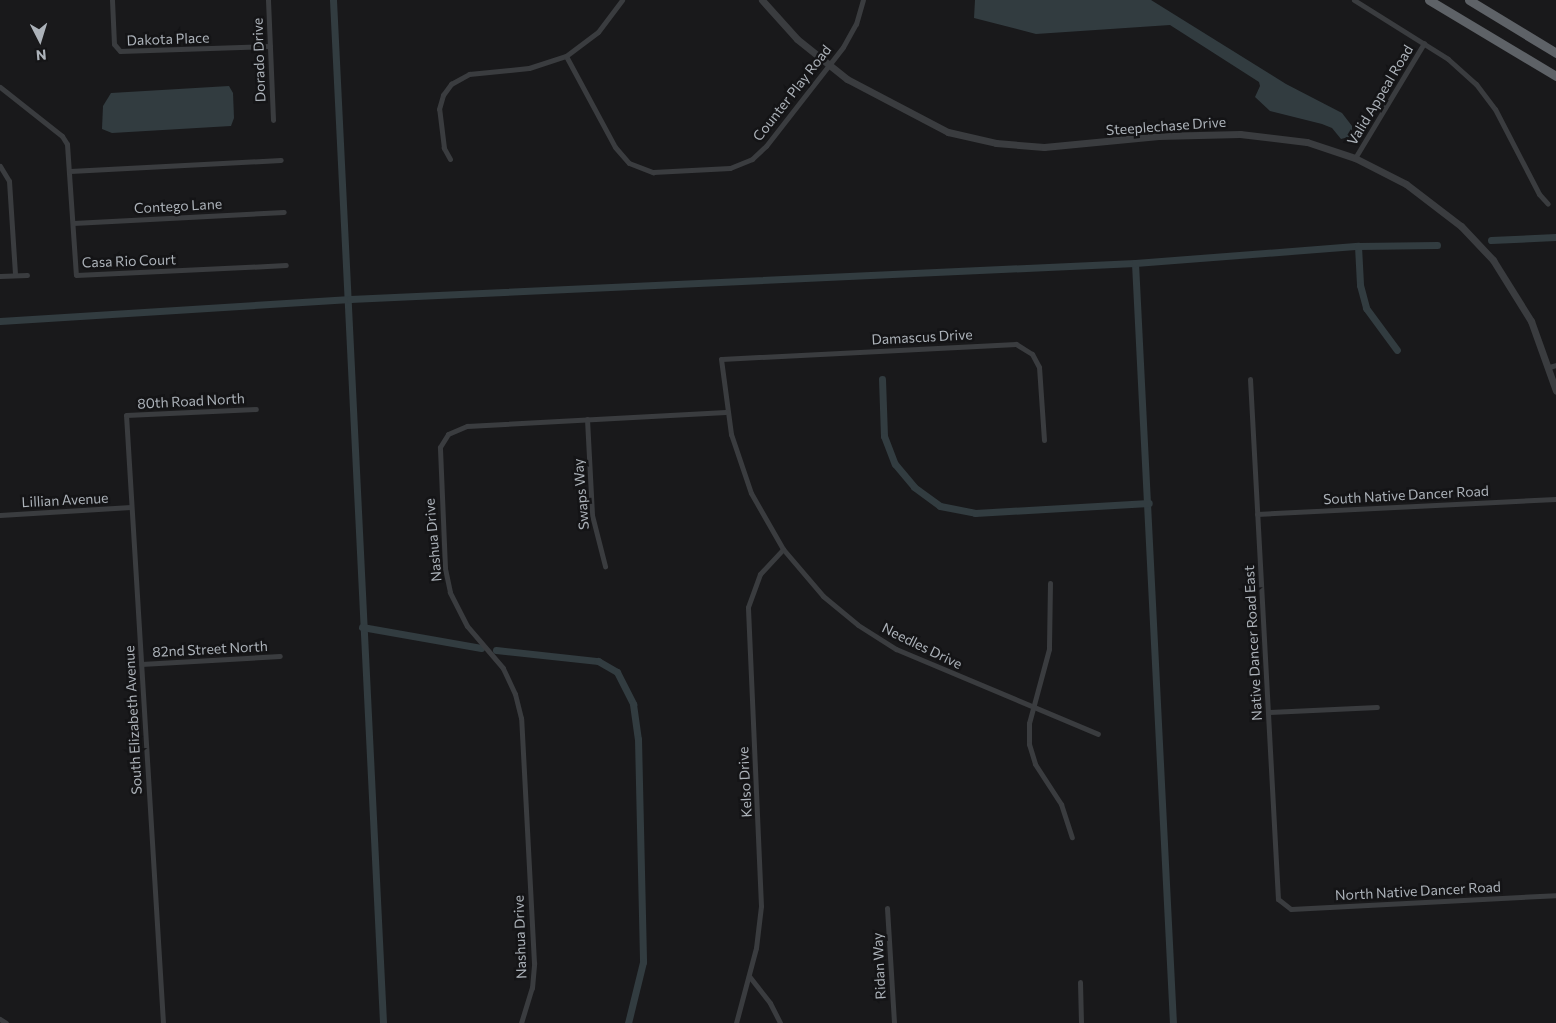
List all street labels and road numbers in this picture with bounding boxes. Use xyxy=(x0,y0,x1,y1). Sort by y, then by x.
street label: Dorado Drive xyxy=(249,18,269,102)
street label: Dakota Place xyxy=(126,29,210,49)
street label: Counter Play Road xyxy=(749,42,835,144)
street label: Valid Appeal Road xyxy=(1343,42,1417,148)
street label: Steeplechase Drive xyxy=(1105,113,1227,139)
street label: Contego Lane xyxy=(134,195,222,217)
street label: Casa Rio Court xyxy=(82,251,176,271)
street label: Damascus Drive xyxy=(871,326,973,348)
street label: 80th Road North xyxy=(137,390,245,412)
street label: Swaps Way xyxy=(570,458,592,530)
street label: South Native Dancer Road xyxy=(1323,482,1489,508)
street label: Lillian Avenue xyxy=(21,489,109,511)
street label: Nashua Drive xyxy=(421,497,445,583)
street label: Native Dancer Road East xyxy=(1241,565,1265,721)
street label: Needles Drive xyxy=(879,619,965,673)
street label: 82nd Street North xyxy=(152,638,268,660)
street label: South Elizabeth Avenue xyxy=(121,645,145,795)
street label: Kelso Drive xyxy=(735,746,755,818)
street label: North Native Dancer Road xyxy=(1335,878,1501,904)
street label: Nashua Drive xyxy=(510,895,530,979)
street label: Ridan Way xyxy=(869,932,889,1000)

